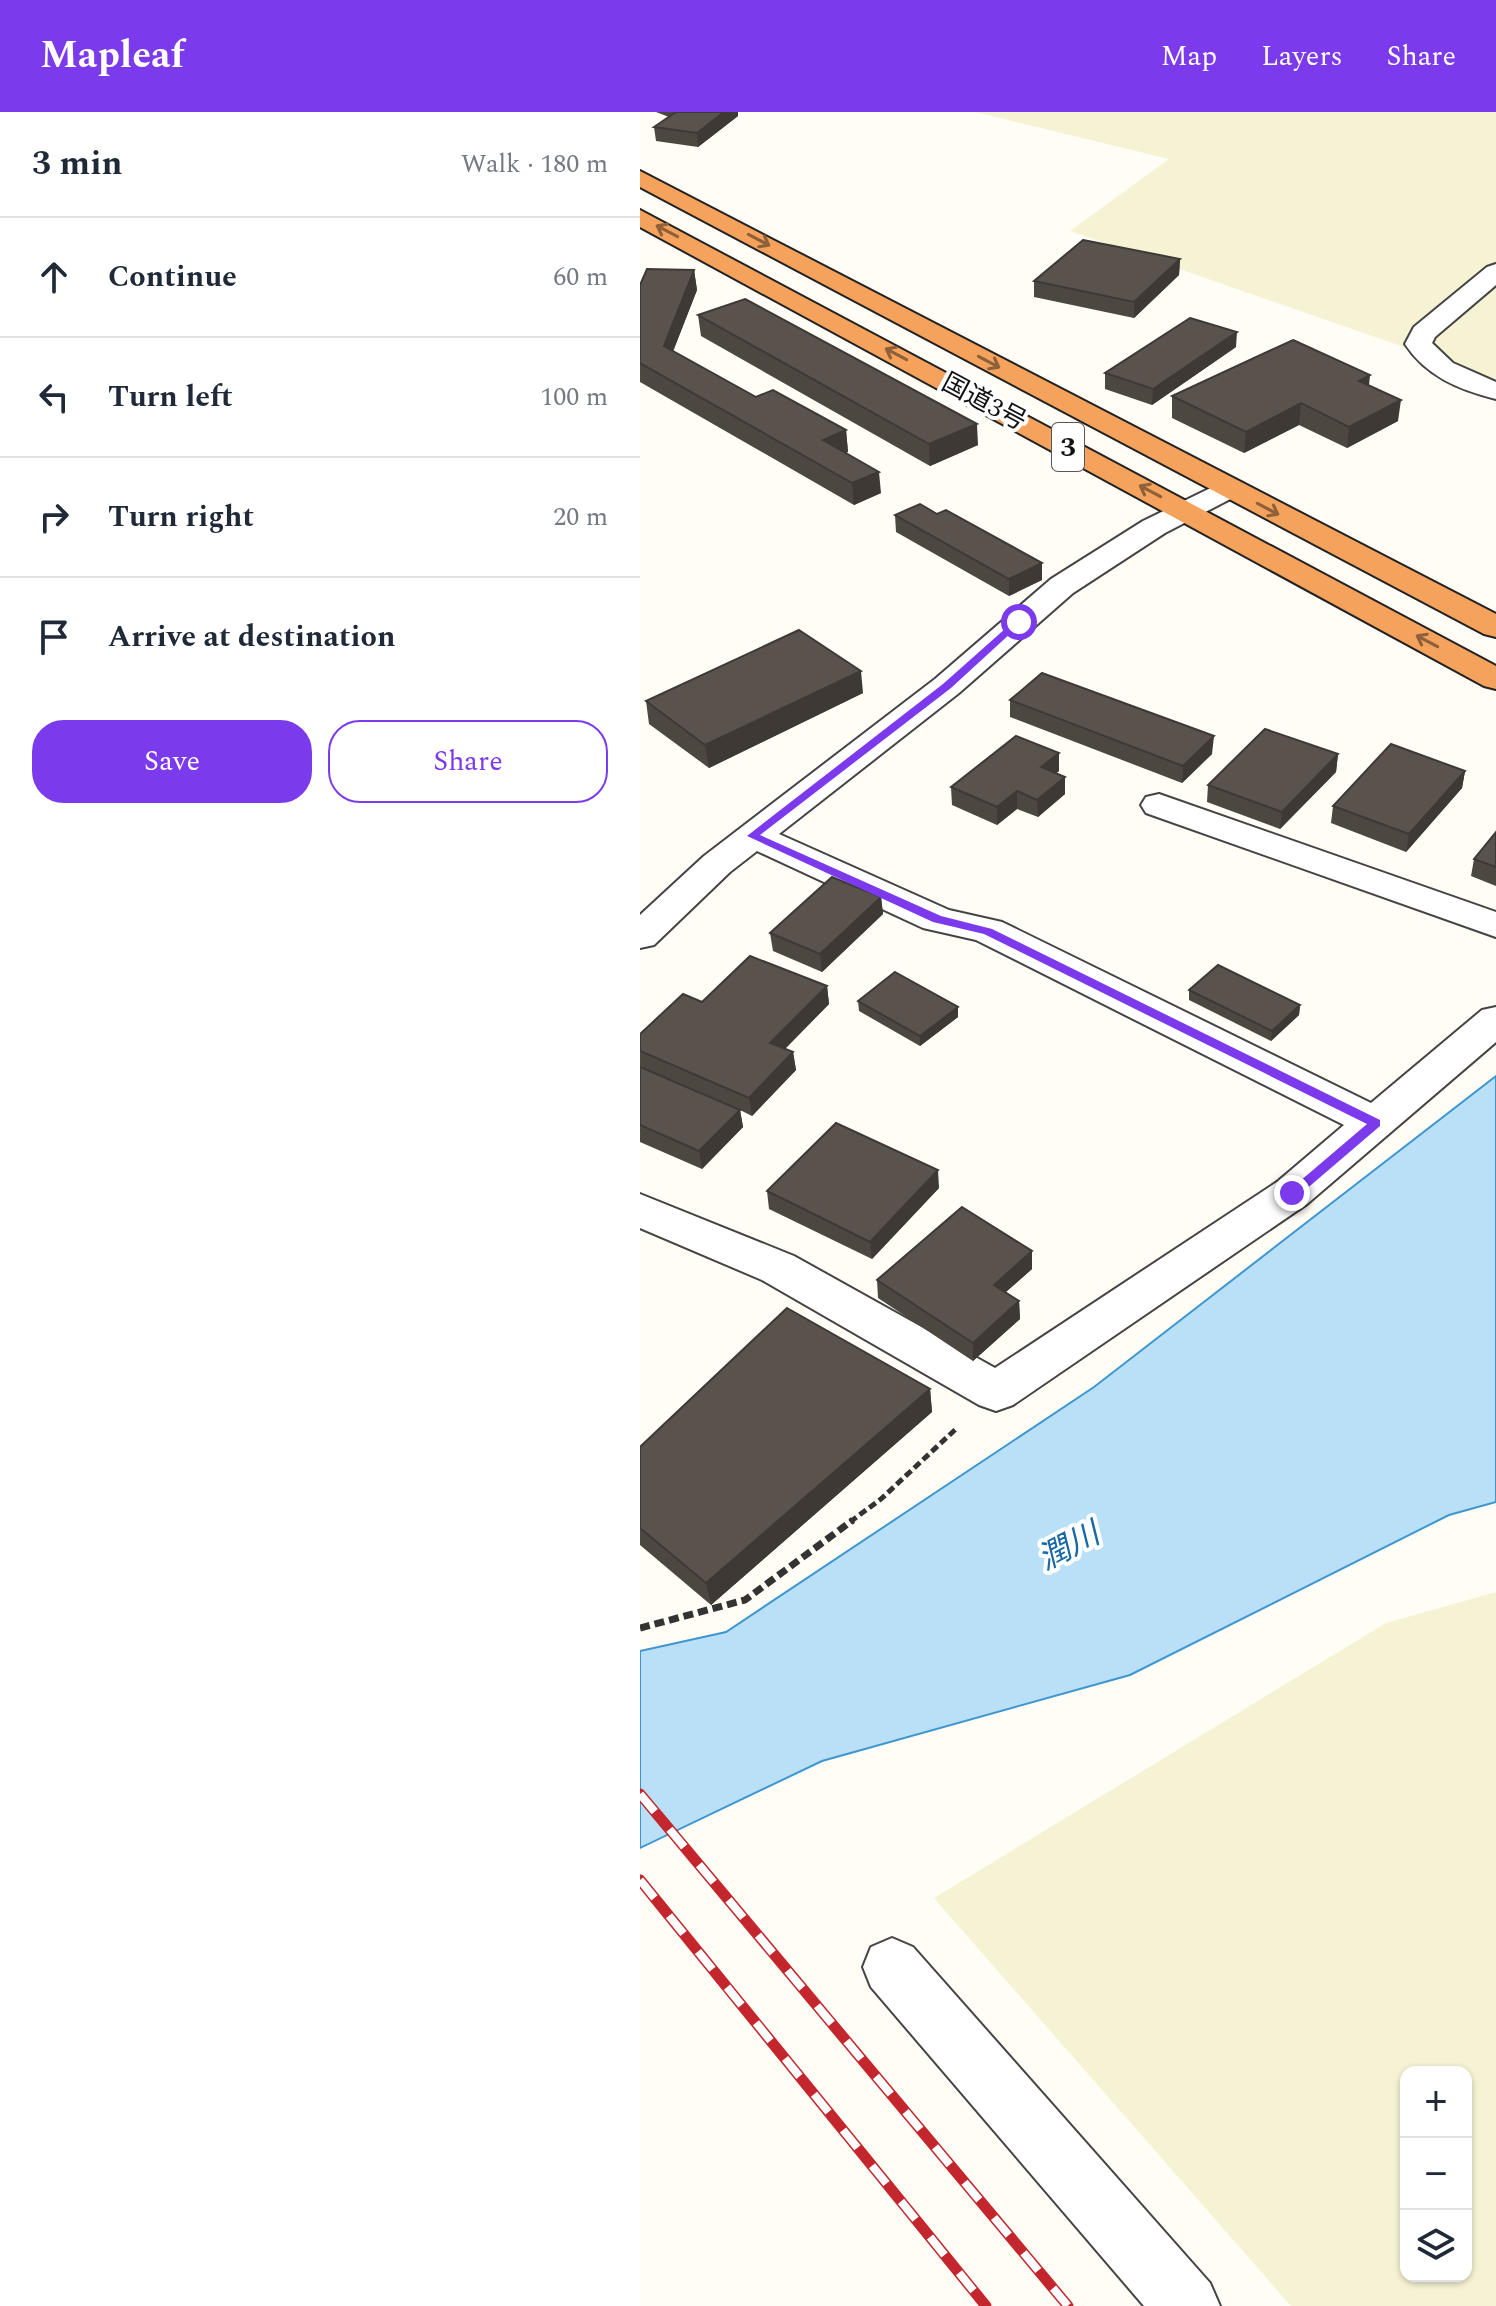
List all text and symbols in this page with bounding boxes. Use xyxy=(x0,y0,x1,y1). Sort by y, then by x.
text: Mapleaf xyxy=(40,27,185,85)
text: Map xyxy=(1161,35,1217,78)
text: Layers xyxy=(1261,35,1343,78)
text: Share xyxy=(1387,35,1456,78)
text: 3 min xyxy=(32,138,122,190)
text: Walk · 180 m xyxy=(461,144,608,184)
one-way arrow xyxy=(656,223,679,239)
one-way arrow xyxy=(746,233,770,249)
text: Continue xyxy=(108,254,237,300)
icon: ahead xyxy=(32,255,76,299)
text: 60 m xyxy=(553,257,608,297)
one-way arrow xyxy=(885,346,908,362)
one-way arrow xyxy=(976,354,1000,370)
street label: 国道3号 xyxy=(934,363,1034,441)
text: Turn left xyxy=(108,374,233,420)
icon: left xyxy=(32,375,76,419)
text: 100 m xyxy=(540,377,608,417)
road number: 3 xyxy=(1052,423,1084,471)
one-way arrow xyxy=(1138,483,1162,498)
text: Turn right xyxy=(108,494,254,540)
icon: right xyxy=(32,495,76,539)
text: 20 m xyxy=(553,497,608,537)
one-way arrow xyxy=(1256,501,1280,517)
route start xyxy=(1001,604,1037,640)
text: Arrive at destination xyxy=(108,614,395,660)
icon: arrive xyxy=(32,615,76,659)
one-way arrow xyxy=(1416,633,1440,649)
button: Save xyxy=(32,720,312,803)
button: Share xyxy=(328,720,608,803)
route end xyxy=(1274,1175,1310,1211)
water label: 潤川 xyxy=(1029,1509,1111,1584)
map controls xyxy=(1400,2066,1472,2282)
button: + xyxy=(1400,2066,1472,2138)
button: − xyxy=(1400,2138,1472,2210)
button: layers xyxy=(1400,2210,1472,2282)

